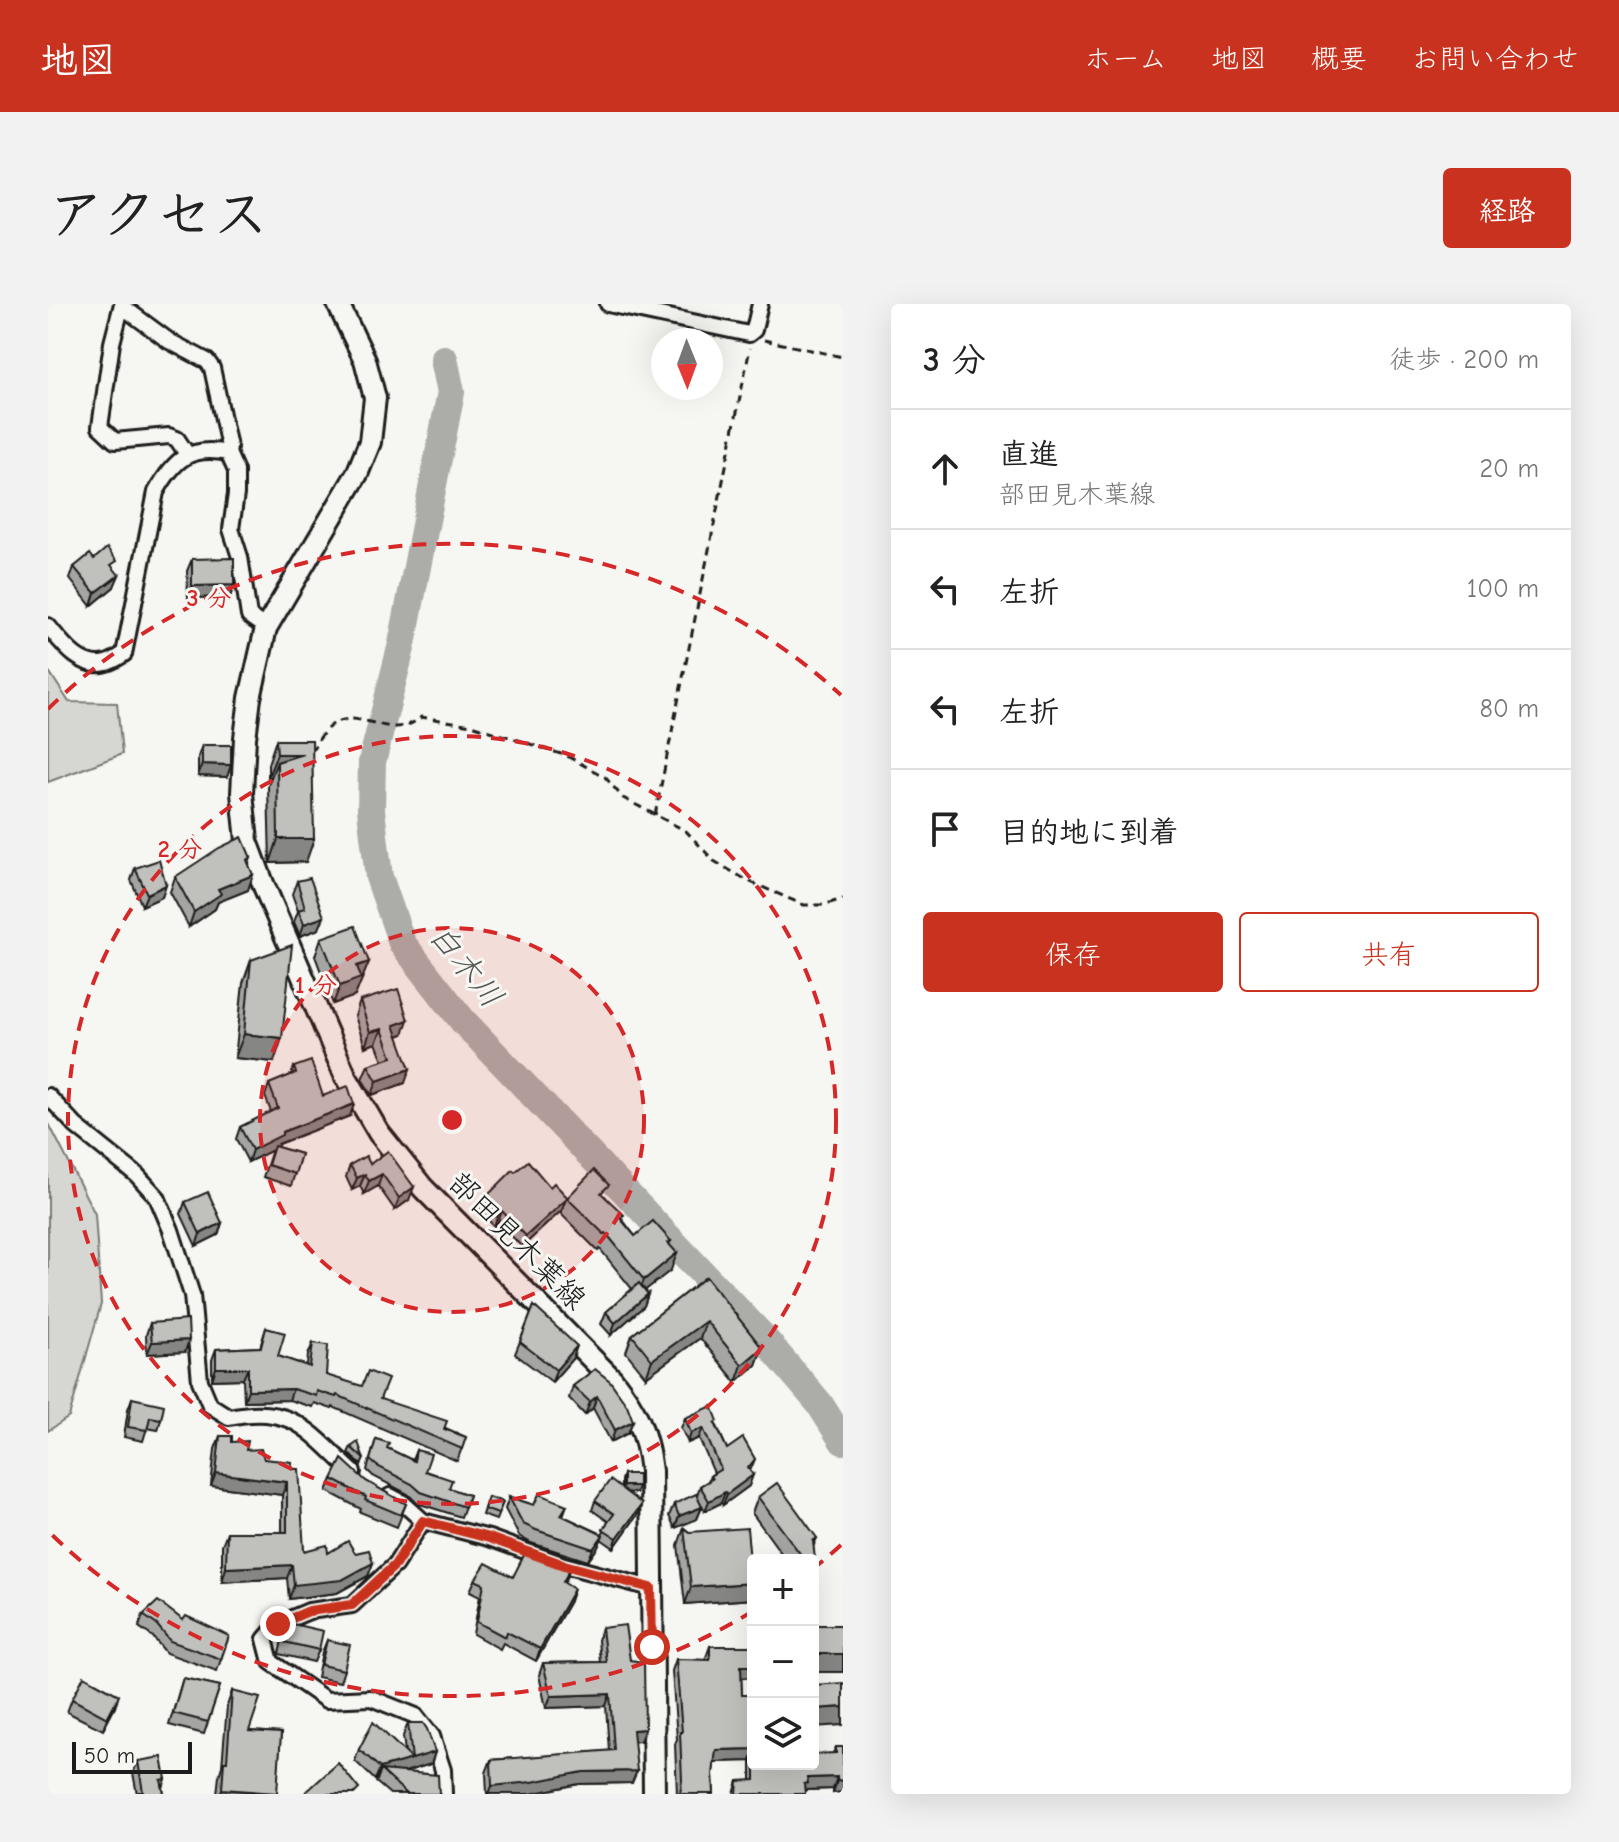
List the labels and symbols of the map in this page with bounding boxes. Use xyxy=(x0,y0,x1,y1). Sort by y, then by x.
north arrow xyxy=(651,328,723,400)
text: 3 分 xyxy=(187,584,231,612)
text: 2 分 xyxy=(158,835,202,863)
water label: 白木川 xyxy=(421,917,511,1015)
text: 1 分 xyxy=(295,971,337,999)
centre of rings xyxy=(438,1106,466,1134)
street label: 部田見木葉線 xyxy=(441,1165,593,1317)
route end xyxy=(260,1606,296,1642)
route start xyxy=(634,1629,670,1665)
scale bar xyxy=(72,1738,192,1774)

